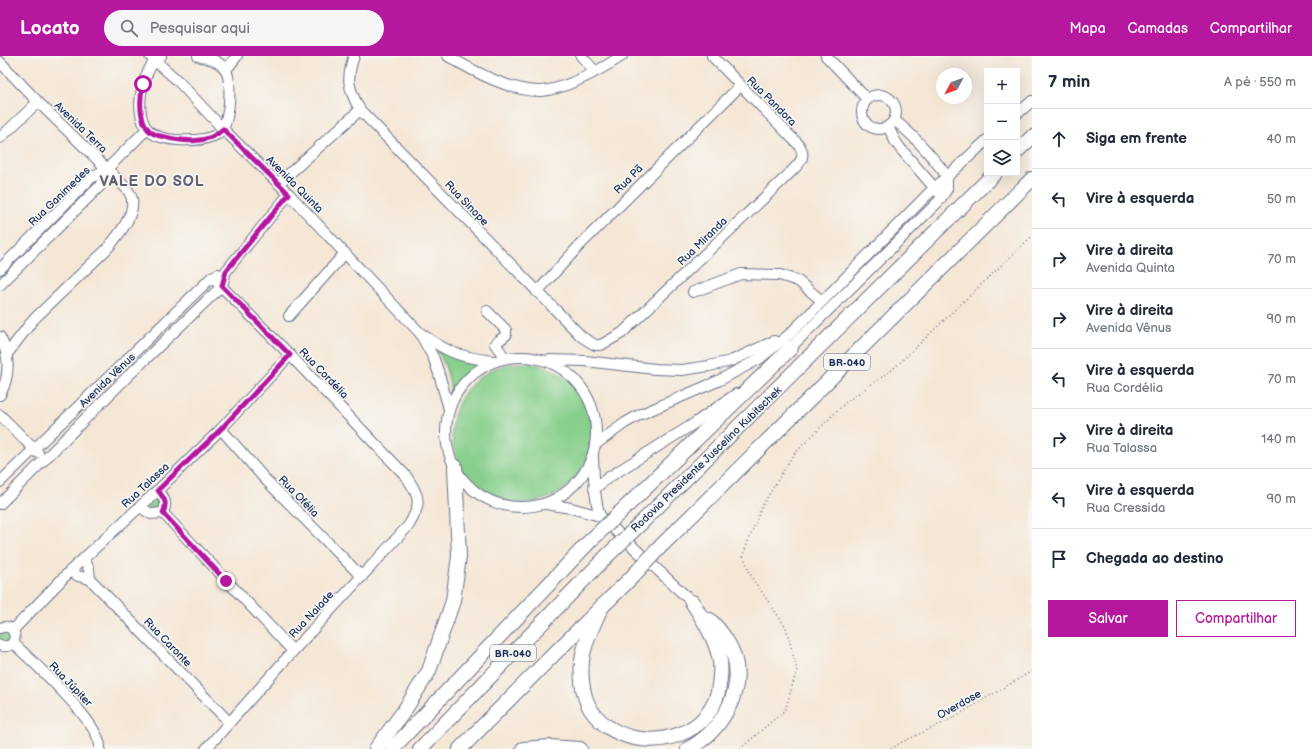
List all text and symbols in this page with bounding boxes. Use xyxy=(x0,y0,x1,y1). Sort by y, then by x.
search box xyxy=(104,10,384,46)
text: Locato xyxy=(20,17,80,40)
icon: search xyxy=(118,17,140,39)
text: Pesquisar aqui xyxy=(150,19,250,38)
text: Mapa xyxy=(1070,20,1106,37)
text: Camadas xyxy=(1128,20,1188,37)
text: Compartilhar xyxy=(1210,20,1292,37)
north arrow xyxy=(936,68,972,104)
map controls xyxy=(984,68,1020,176)
button: + xyxy=(984,68,1020,104)
text: 7 min xyxy=(1048,72,1090,92)
street label: Rua Pandora xyxy=(744,74,799,129)
text: A pé · 550 m xyxy=(1224,74,1296,90)
route start xyxy=(134,75,152,93)
street label: Avenida Terra xyxy=(52,99,110,156)
button: − xyxy=(984,104,1020,140)
icon: ahead xyxy=(1048,128,1070,150)
text: Siga em frente xyxy=(1086,129,1187,148)
text: 40 m xyxy=(1266,131,1296,147)
button: layers xyxy=(984,140,1020,176)
street label: Avenida Quinta xyxy=(263,153,326,216)
street label: Rua Pã xyxy=(611,162,646,197)
street label: Rua Ganimedes xyxy=(26,163,93,229)
district label: VALE DO SOL xyxy=(100,172,204,191)
street label: Rua Sinope xyxy=(442,178,492,229)
icon: left xyxy=(1048,188,1070,210)
text: Vire à esquerda xyxy=(1086,189,1194,208)
text: 50 m xyxy=(1267,191,1296,207)
street label: Rua Miranda xyxy=(675,214,730,268)
text: Vire à direita xyxy=(1086,241,1173,260)
icon: right xyxy=(1048,248,1070,270)
text: 70 m xyxy=(1268,251,1296,267)
text: Avenida Quinta xyxy=(1086,260,1175,276)
text: Vire à direita xyxy=(1086,301,1173,320)
icon: right xyxy=(1048,308,1070,330)
text: 90 m xyxy=(1267,311,1296,327)
text: Avenida Vênus xyxy=(1086,320,1172,336)
street label: Rua Cordélia xyxy=(296,345,351,401)
street label: Avenida Vênus xyxy=(77,350,138,410)
road number: BR-040 xyxy=(824,354,870,370)
text: Vire à esquerda xyxy=(1086,361,1194,380)
icon: left xyxy=(1048,368,1070,390)
text: 70 m xyxy=(1268,371,1296,387)
text: Rua Cordélia xyxy=(1086,380,1163,396)
street label: Rodovia Presidente Juscelino Kubitschek xyxy=(628,383,785,535)
text: Vire à direita xyxy=(1086,421,1173,440)
icon: right xyxy=(1048,428,1070,450)
text: 140 m xyxy=(1261,431,1296,447)
text: Rua Talassa xyxy=(1086,440,1157,456)
street label: Rua Talassa xyxy=(119,460,172,511)
street label: Rua Ofélia xyxy=(276,473,322,520)
text: Vire à esquerda xyxy=(1086,481,1194,500)
icon: left xyxy=(1048,488,1070,510)
text: 90 m xyxy=(1267,491,1296,507)
text: Rua Cressida xyxy=(1086,500,1165,516)
icon: arrive xyxy=(1048,548,1070,570)
text: Chegada ao destino xyxy=(1086,549,1224,568)
route end xyxy=(217,572,235,590)
street label: Rua Naiade xyxy=(286,588,337,640)
button: Salvar xyxy=(1048,600,1168,637)
button: Compartilhar xyxy=(1176,600,1296,637)
street label: Rua Caronte xyxy=(141,615,195,670)
road number: BR-040 xyxy=(490,645,536,661)
street label: Rua Júpiter xyxy=(46,659,96,710)
street label: Overdose xyxy=(935,687,984,722)

